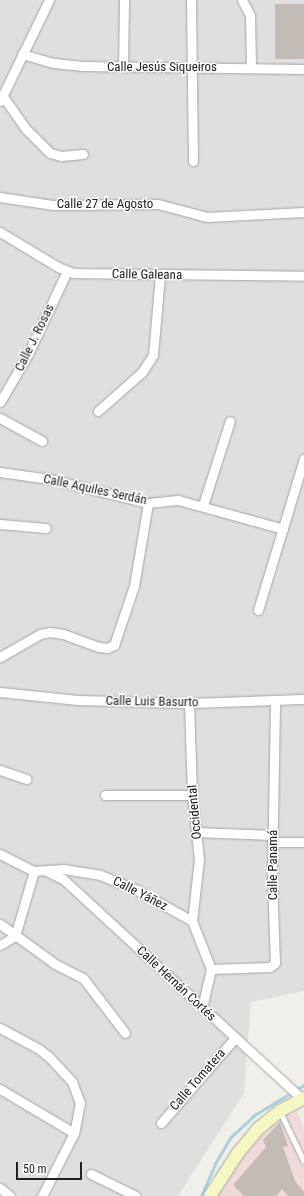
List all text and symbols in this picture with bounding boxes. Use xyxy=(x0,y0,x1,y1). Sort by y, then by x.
street label: Calle Jesús Siqueiros xyxy=(107,59,217,75)
street label: Calle 27 de Agosto xyxy=(57,196,153,212)
street label: Calle Galeana xyxy=(112,267,182,283)
street label: Calle J. Rosas xyxy=(12,302,58,374)
street label: Calle Aquiles Serdán xyxy=(42,471,148,509)
street label: Calle Luis Basurto xyxy=(105,693,199,711)
street label: Occidental xyxy=(185,784,205,840)
street label: Calle Panamá xyxy=(265,830,281,900)
street label: Calle Yáñez xyxy=(110,874,170,914)
street label: Calle Hernán Cortés xyxy=(133,943,219,1025)
street label: Calle Tomatera xyxy=(167,1046,229,1114)
scale bar xyxy=(18,1154,84,1180)
text: 50 m xyxy=(23,1162,47,1176)

